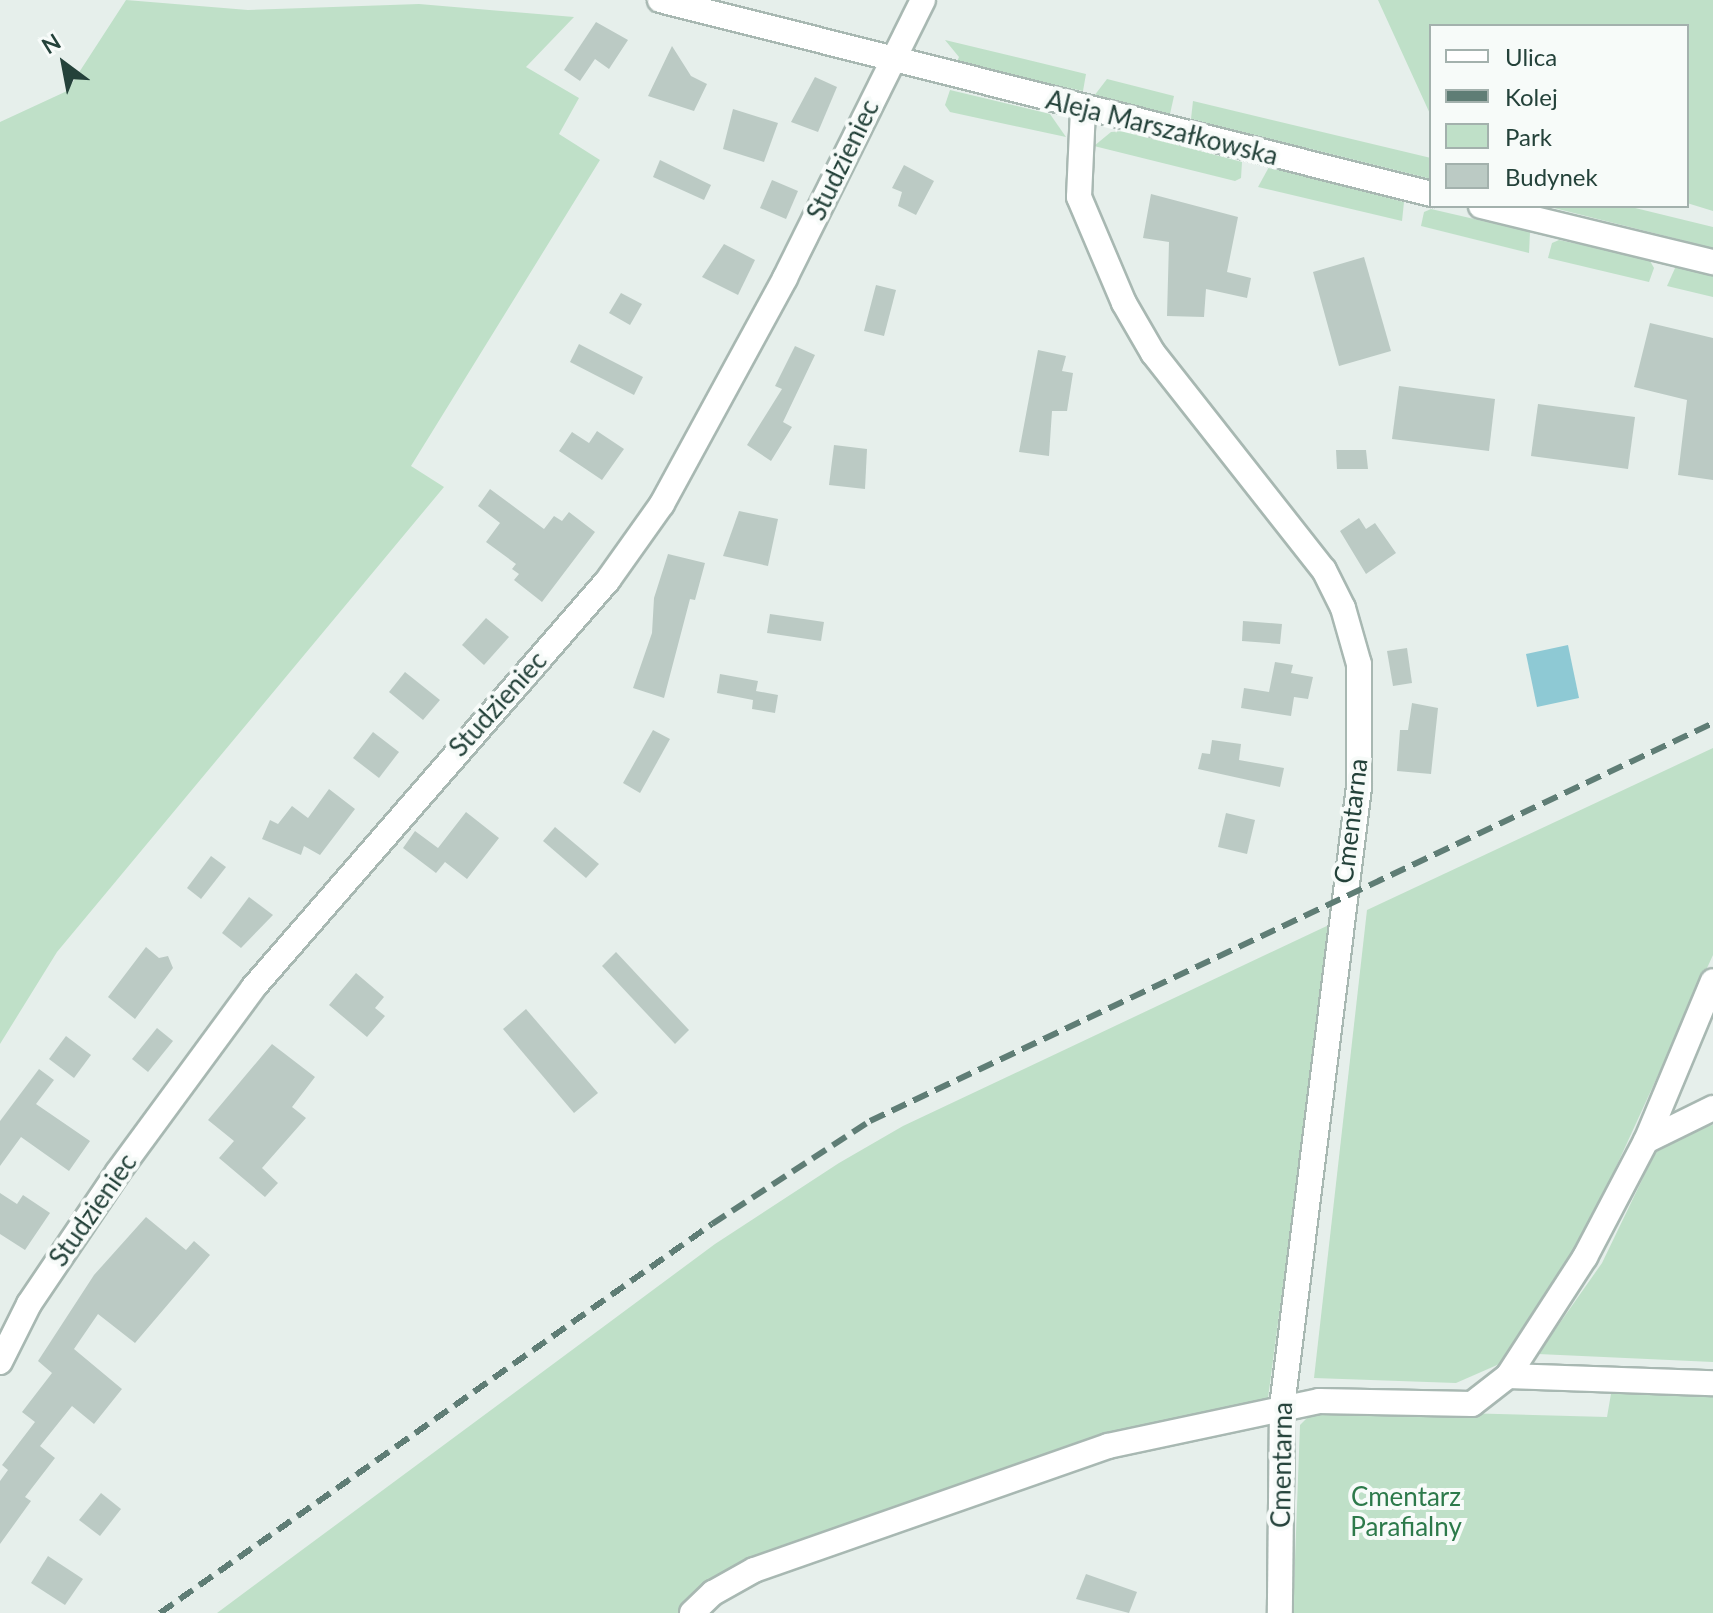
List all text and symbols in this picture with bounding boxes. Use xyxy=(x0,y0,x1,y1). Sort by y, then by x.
north arrow xyxy=(24,24,104,104)
legend xyxy=(1429,24,1689,208)
text: N xyxy=(37,27,65,59)
text: Ulica xyxy=(1505,42,1557,71)
text: Kolej xyxy=(1505,82,1558,111)
street label: Aleja Marszałkowska xyxy=(1043,84,1281,172)
street label: Studzieniec xyxy=(800,95,886,225)
text: Park xyxy=(1505,122,1552,151)
text: Budynek xyxy=(1505,162,1598,191)
street label: Studzieniec xyxy=(443,645,553,763)
street label: Cmentarna xyxy=(1328,757,1374,885)
street label: Studzieniec xyxy=(43,1148,143,1272)
street label: Cmentarna xyxy=(1265,1402,1299,1528)
park label: Cmentarz Parafialny xyxy=(1350,1481,1462,1542)

